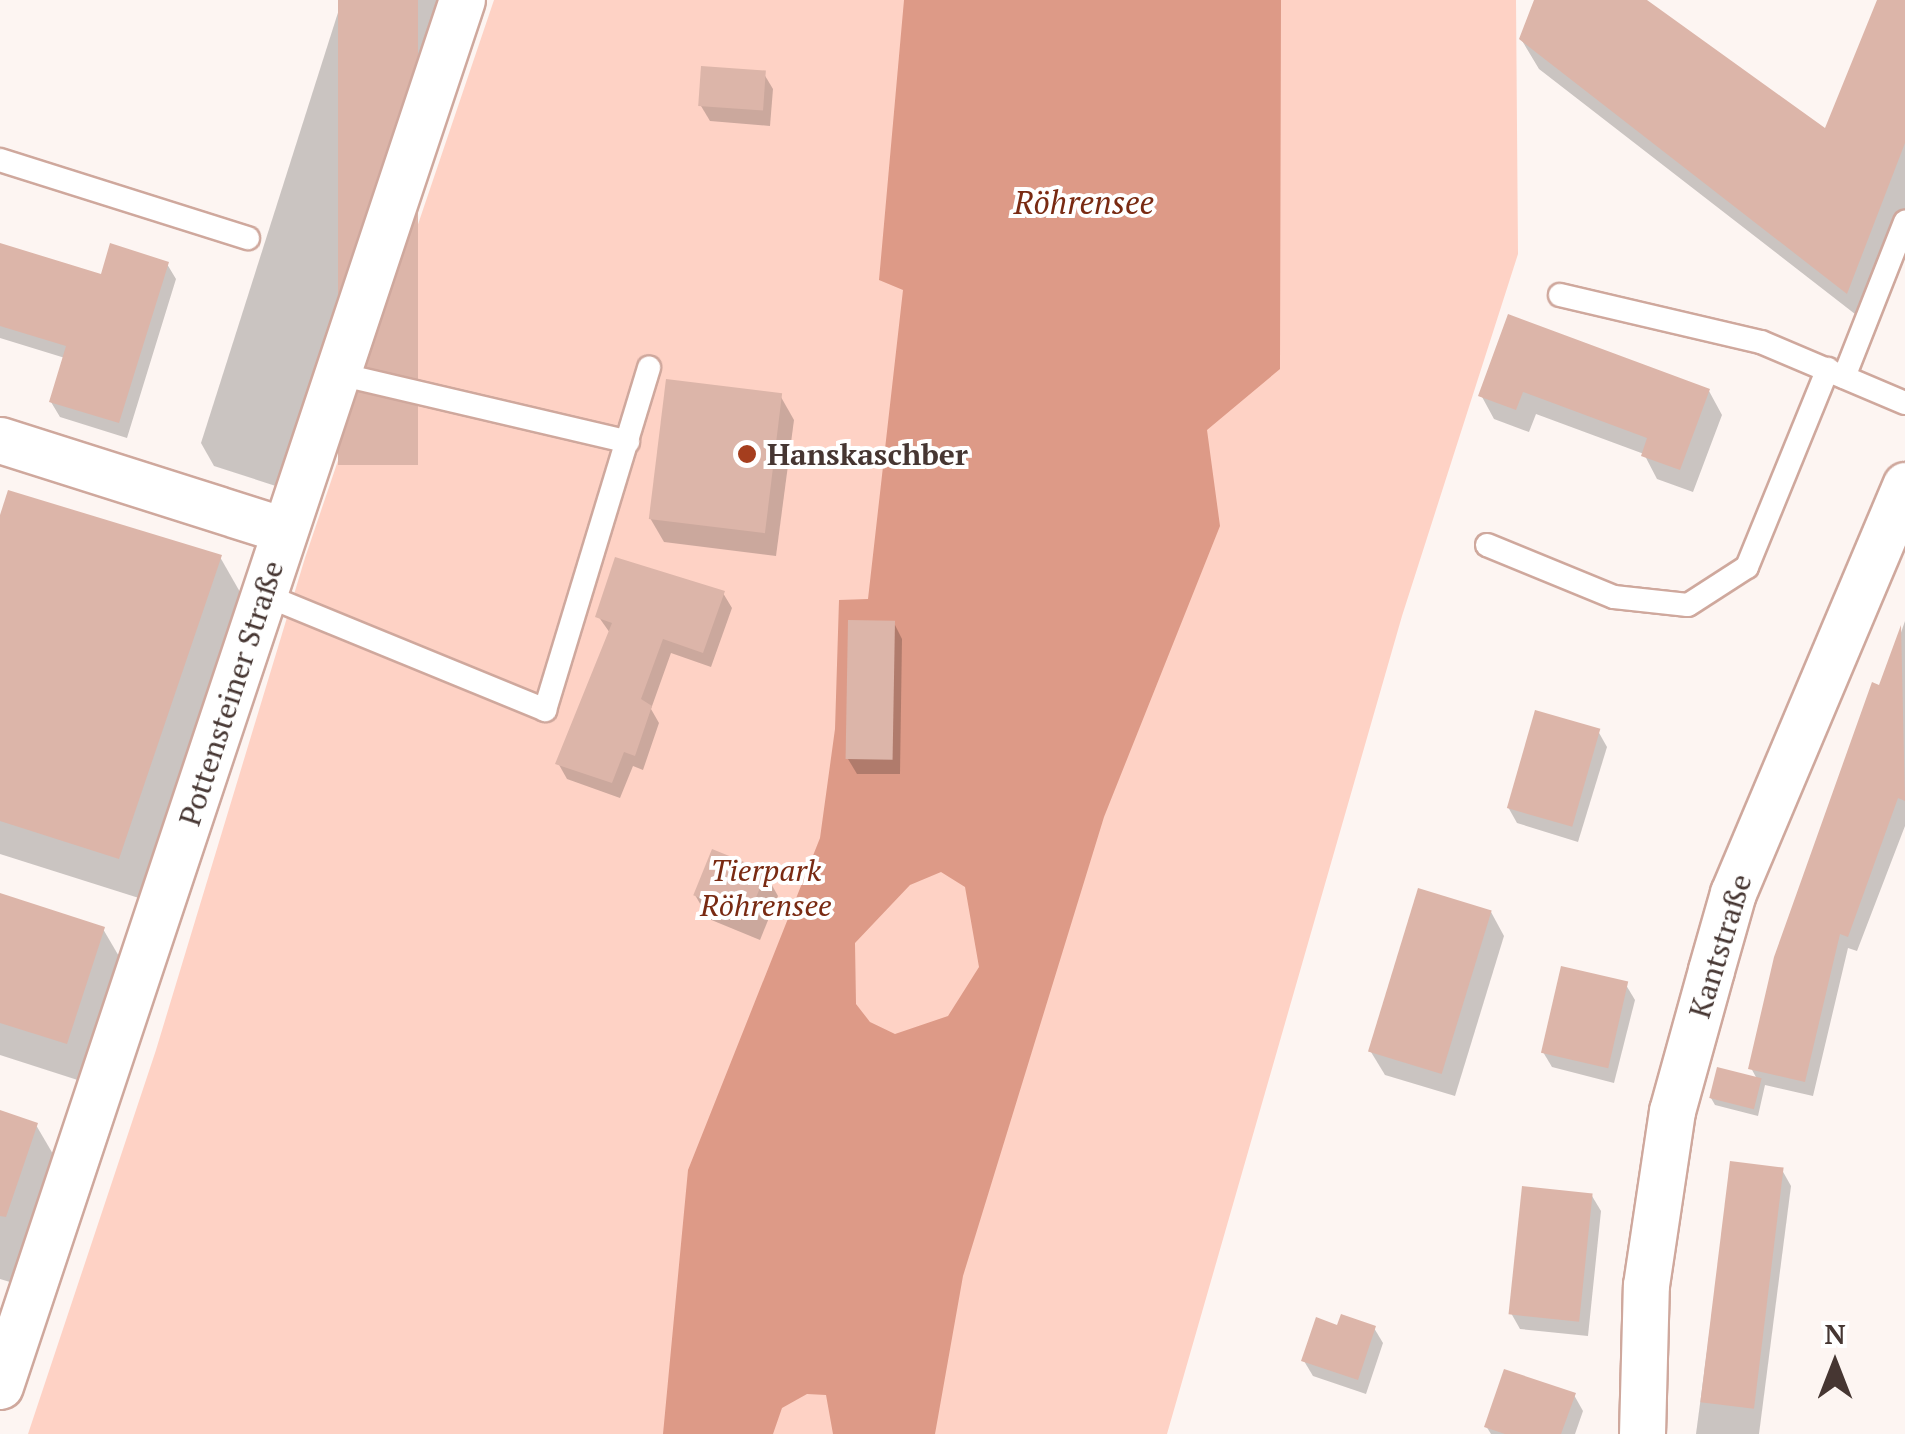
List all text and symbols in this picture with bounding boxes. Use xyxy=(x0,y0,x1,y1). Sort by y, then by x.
water label: Röhrensee xyxy=(1014,183,1154,221)
place label: Hanskaschber xyxy=(767,436,968,472)
marker: Hanskaschber xyxy=(736,443,758,465)
street label: Pottensteiner Straße xyxy=(171,556,291,830)
park label: Tierpark Röhrensee xyxy=(700,852,832,922)
street label: Kantstraße xyxy=(1681,870,1759,1022)
north arrow xyxy=(1785,1314,1885,1414)
text: N xyxy=(1824,1315,1846,1352)

